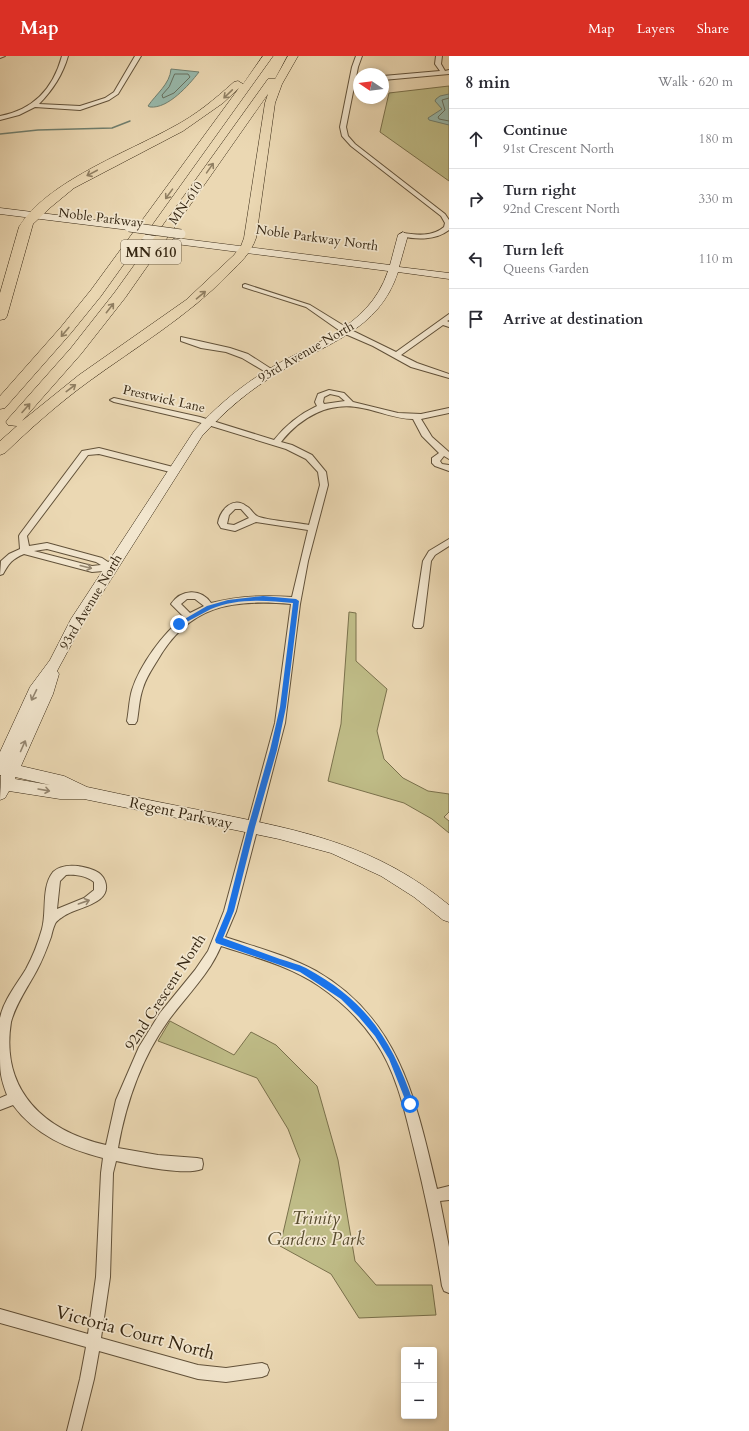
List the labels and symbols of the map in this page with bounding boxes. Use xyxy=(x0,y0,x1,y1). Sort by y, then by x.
north arrow xyxy=(353,68,389,104)
one-way arrow xyxy=(223,89,233,98)
one-way arrow xyxy=(206,163,214,174)
one-way arrow xyxy=(86,170,98,177)
street label: MN-610 xyxy=(165,177,208,228)
one-way arrow xyxy=(164,189,173,200)
street label: Noble Parkway xyxy=(57,204,145,232)
street label: Noble Parkway North xyxy=(255,221,379,255)
road number: MN 610 xyxy=(121,240,181,264)
one-way arrow xyxy=(195,290,206,299)
one-way arrow xyxy=(106,303,114,314)
street label: 93rd Avenue North xyxy=(255,317,357,387)
one-way arrow xyxy=(60,326,69,337)
street label: Prestwick Lane xyxy=(121,381,207,417)
one-way arrow xyxy=(66,384,77,392)
one-way arrow xyxy=(22,403,31,413)
street label: 93rd Avenue North xyxy=(55,551,127,653)
one-way arrow xyxy=(80,564,93,572)
route end xyxy=(170,615,188,633)
one-way arrow xyxy=(29,689,37,701)
one-way arrow xyxy=(20,741,27,753)
one-way arrow xyxy=(37,786,50,794)
street label: Regent Parkway xyxy=(128,792,235,834)
one-way arrow xyxy=(78,897,90,905)
street label: 92nd Crescent North xyxy=(120,929,211,1054)
route start xyxy=(401,1095,419,1113)
park label: Trinity Gardens Park xyxy=(267,1206,365,1252)
street label: Victoria Court North xyxy=(53,1300,217,1366)

